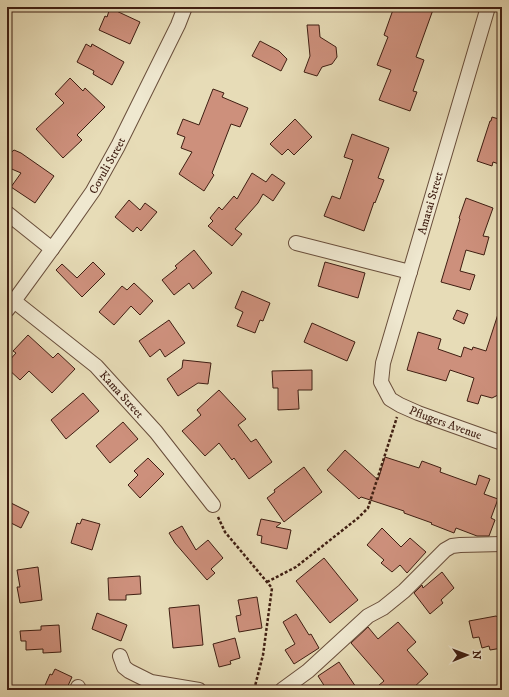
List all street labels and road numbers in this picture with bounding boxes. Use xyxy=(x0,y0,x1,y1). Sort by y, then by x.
street label: Covuli Street xyxy=(86,135,129,197)
street label: Amatai Street xyxy=(414,170,447,236)
street label: Kama Street xyxy=(96,368,147,422)
street label: Pflugers Avenue xyxy=(407,403,484,443)

